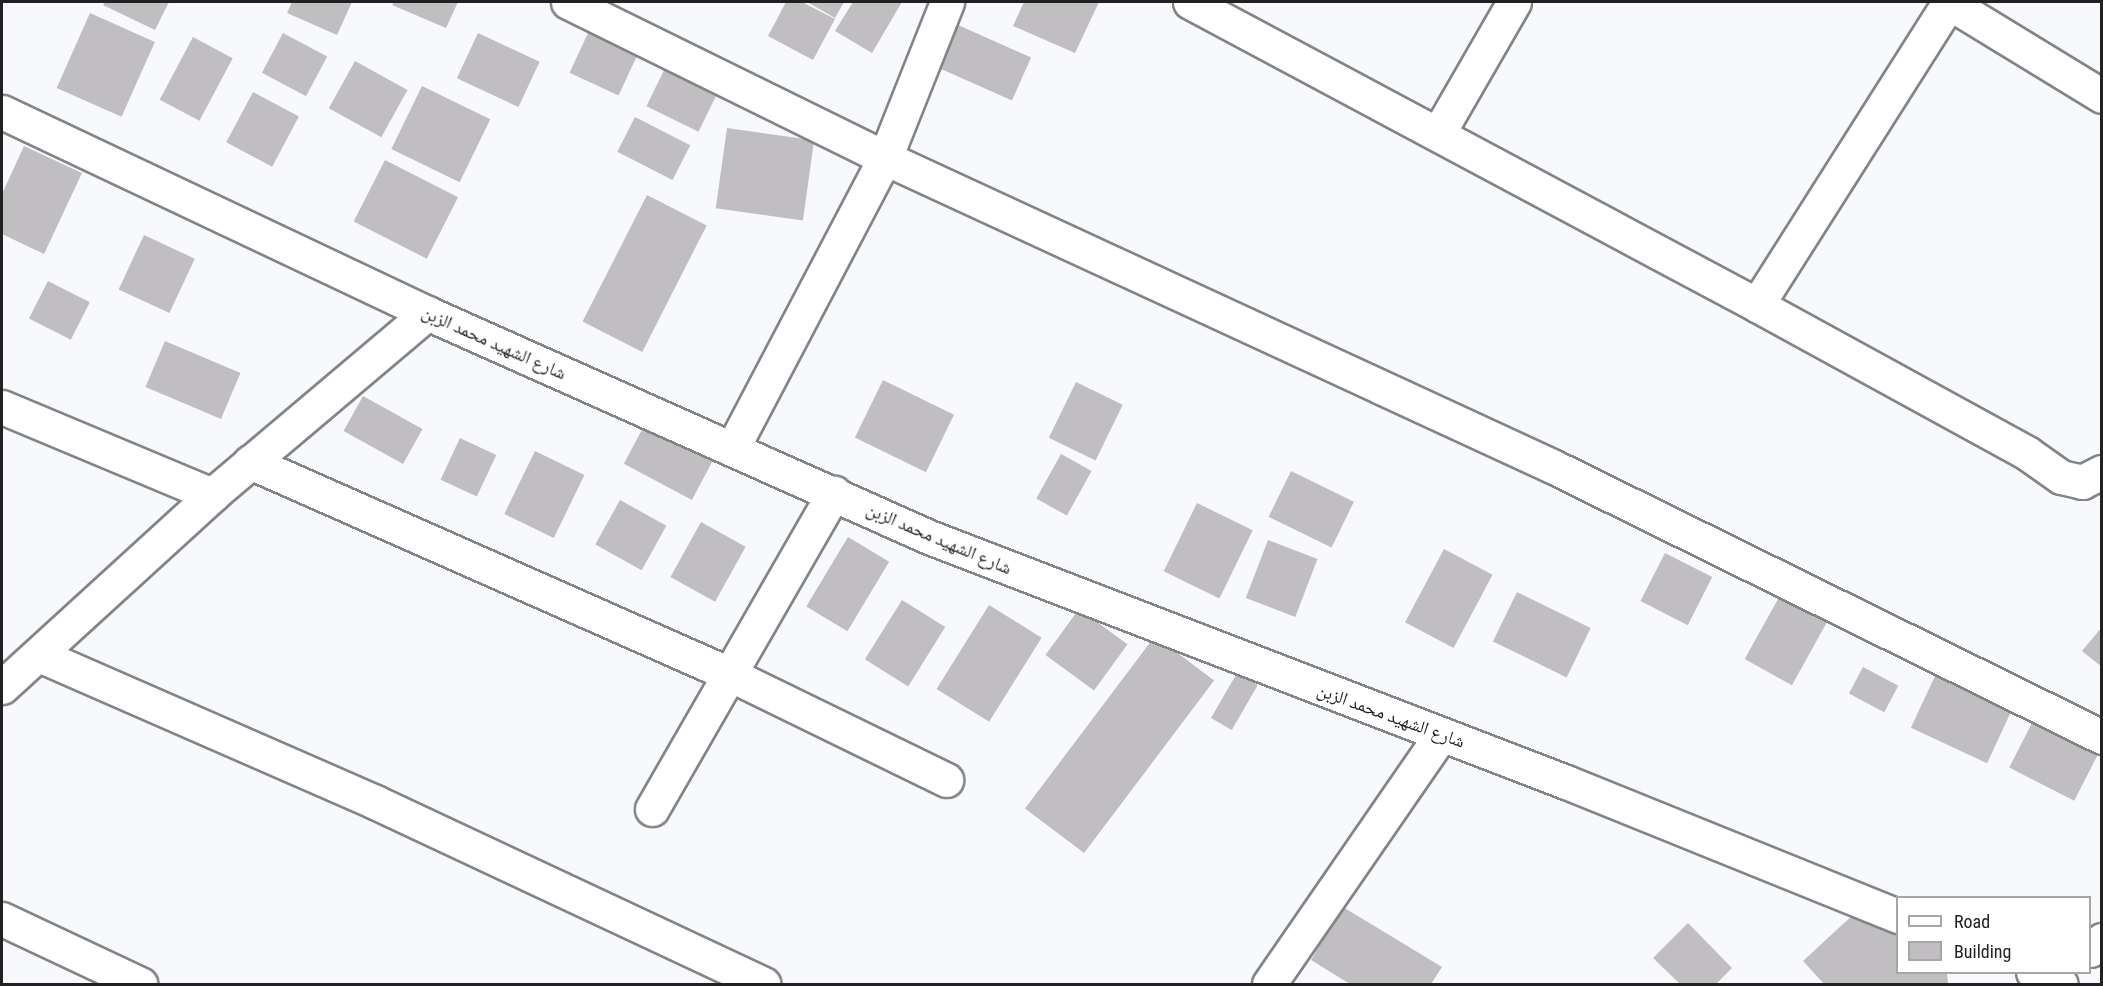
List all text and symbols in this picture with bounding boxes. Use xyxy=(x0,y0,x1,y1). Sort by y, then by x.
street label: شارع الشهيد محمد الزبن xyxy=(419,302,569,384)
street label: شارع الشهيد محمد الزبن xyxy=(863,499,1015,579)
street label: شارع الشهيد محمد الزبن xyxy=(1314,679,1468,753)
legend xyxy=(1896,896,2091,974)
text: Road xyxy=(1954,911,1990,932)
text: Building xyxy=(1954,941,2011,962)

